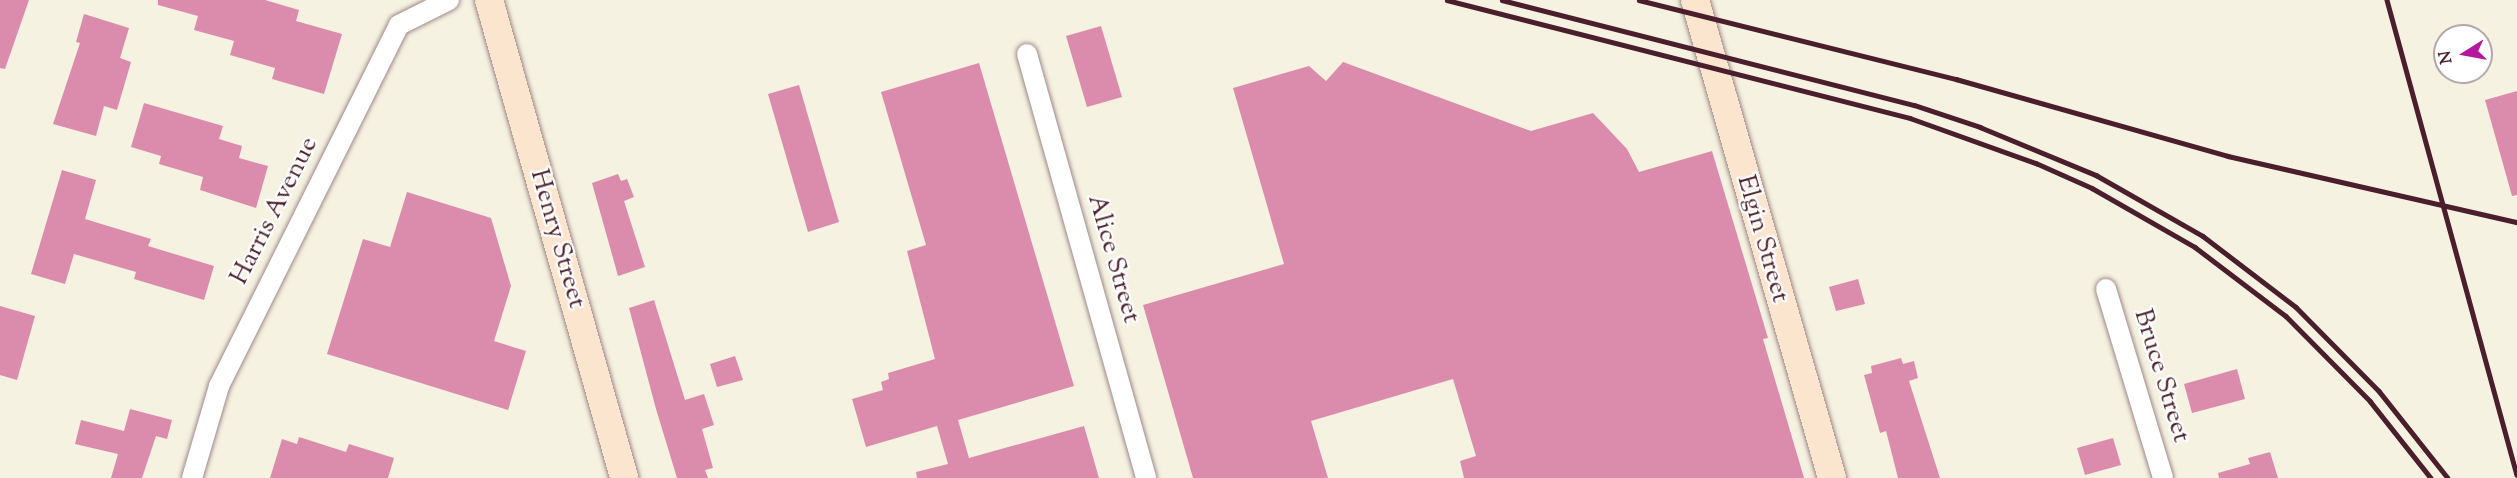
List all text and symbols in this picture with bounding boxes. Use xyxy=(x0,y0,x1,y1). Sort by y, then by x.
north arrow xyxy=(2433,24,2493,84)
text: N xyxy=(2434,49,2459,66)
street label: Harris Avenue xyxy=(224,132,326,290)
street label: Henry Street xyxy=(522,166,592,312)
street label: Elgin Street xyxy=(1729,172,1795,306)
street label: Alice Street xyxy=(1080,191,1146,327)
street label: Bruce Street xyxy=(2126,306,2196,446)

